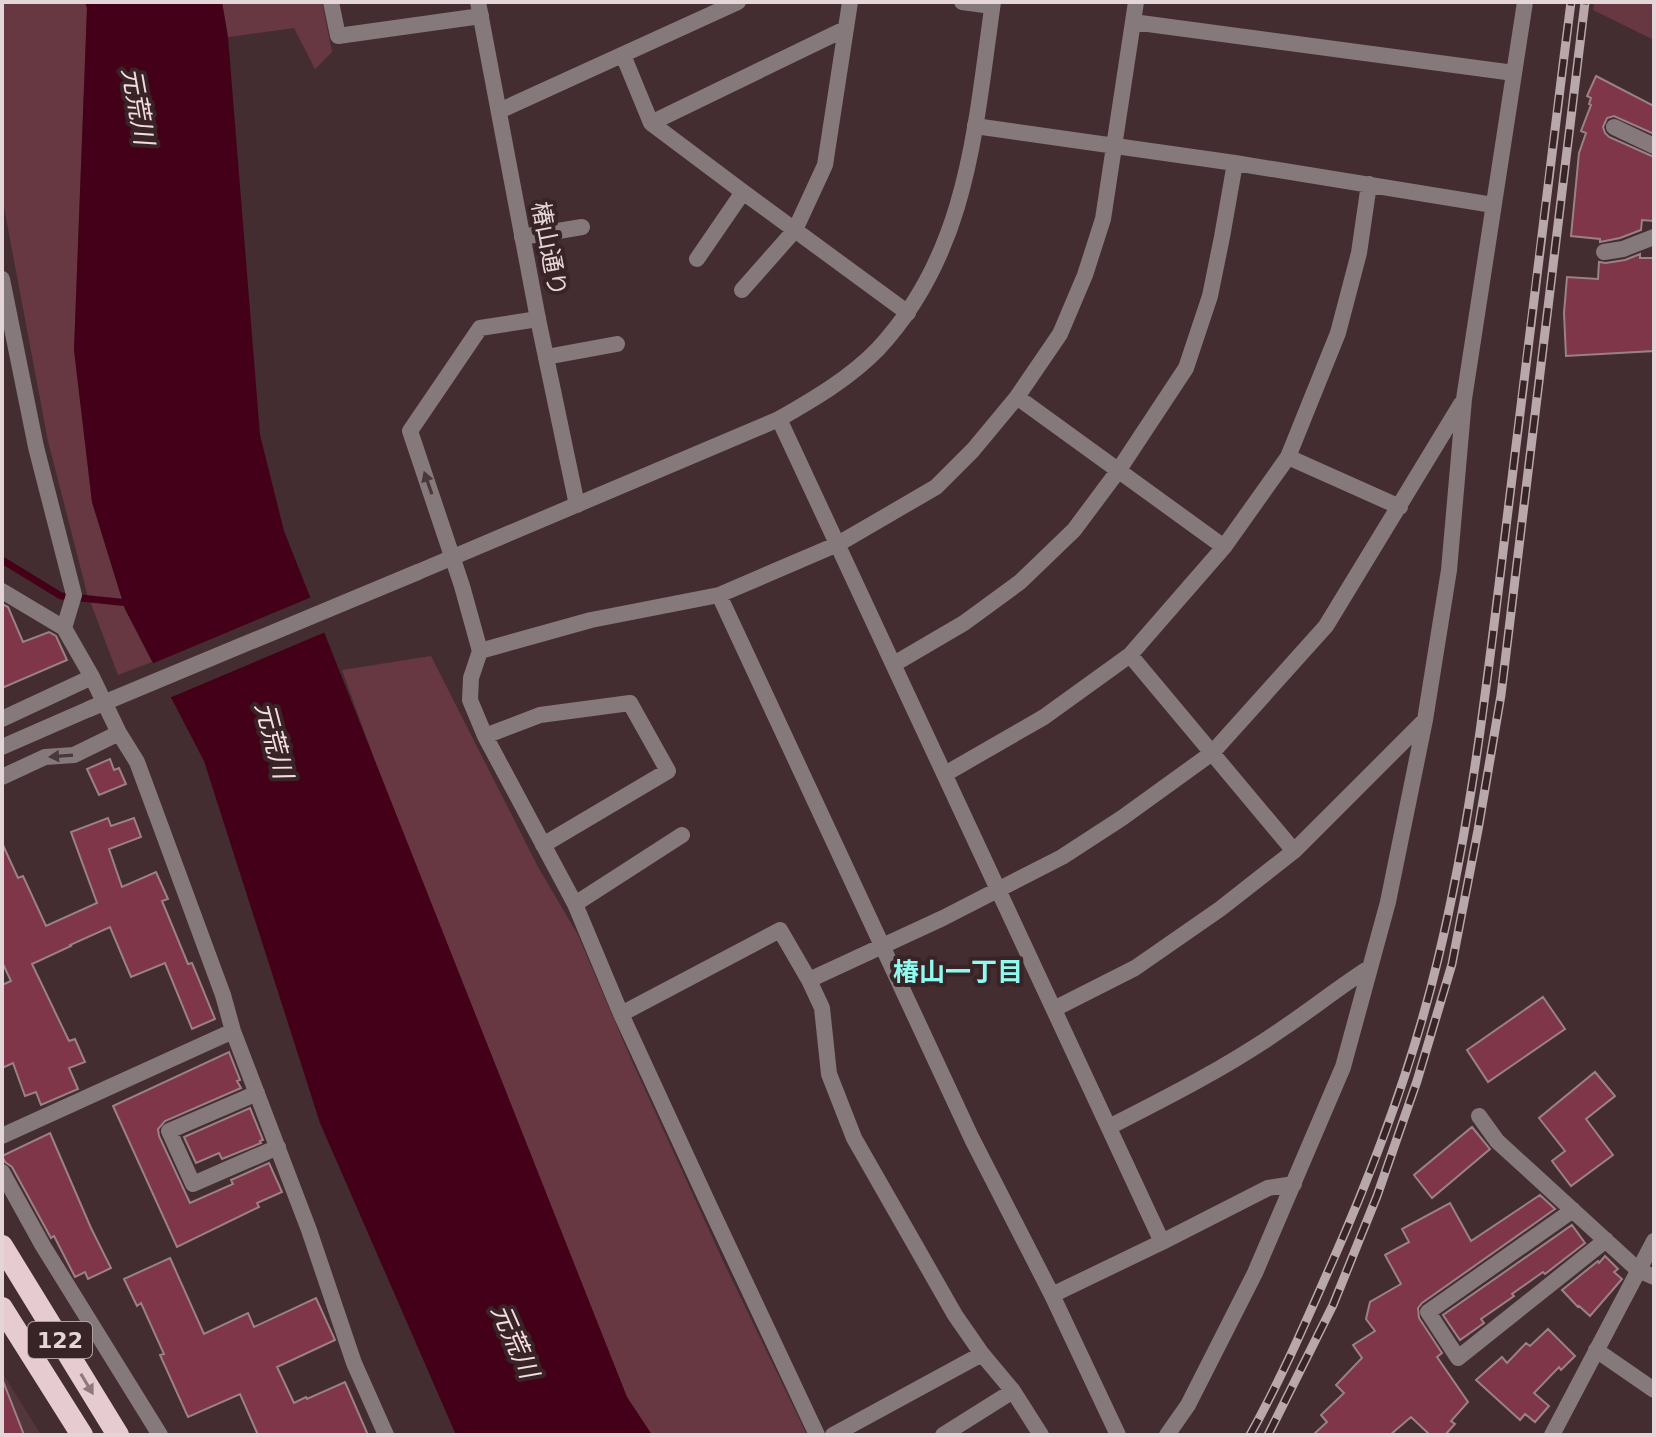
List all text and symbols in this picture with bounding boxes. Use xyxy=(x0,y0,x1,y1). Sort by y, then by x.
water label: 元荒川 xyxy=(116,65,160,150)
street label: 椿山通り xyxy=(526,199,572,299)
one-way arrow xyxy=(422,471,434,495)
water label: 元荒川 xyxy=(249,698,299,784)
one-way arrow xyxy=(48,750,73,763)
district label: 椿山一丁目 xyxy=(893,957,1023,987)
water label: 元荒川 xyxy=(485,1299,546,1385)
road number: 122 xyxy=(28,1322,92,1358)
one-way arrow xyxy=(79,1373,93,1395)

